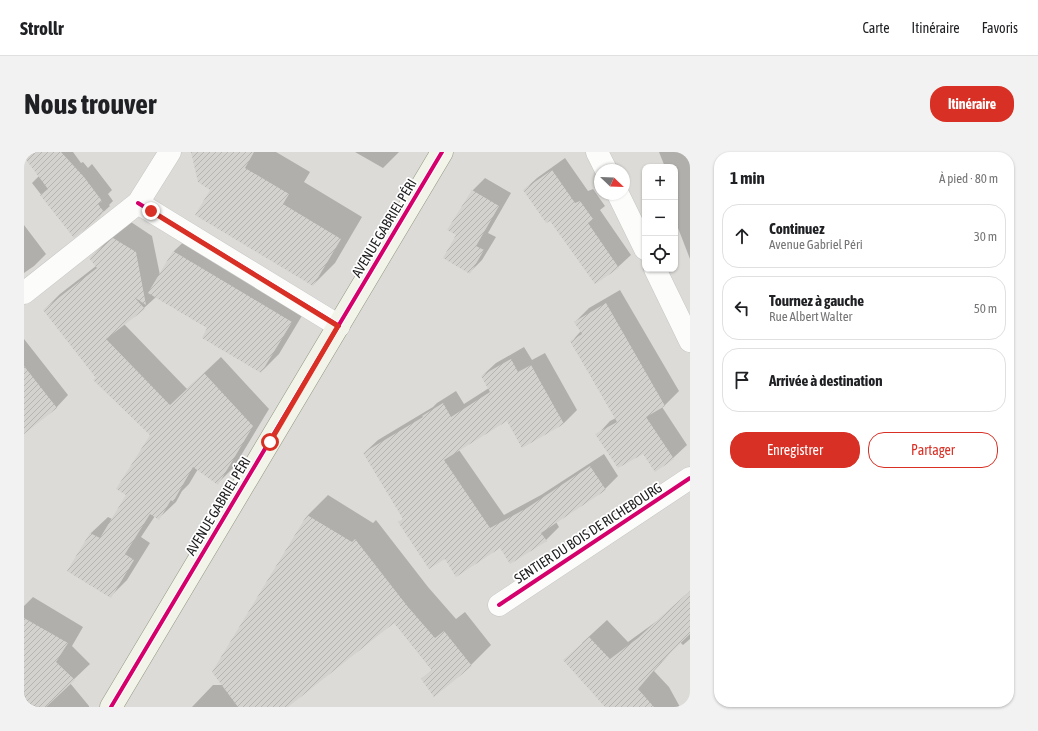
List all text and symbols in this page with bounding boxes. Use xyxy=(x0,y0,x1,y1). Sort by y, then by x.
text: Strollr xyxy=(20,17,64,39)
text: Carte xyxy=(863,20,890,36)
text: Itinéraire xyxy=(912,20,960,36)
text: Favoris xyxy=(982,20,1018,36)
button: Itinéraire xyxy=(930,86,1014,122)
text: Nous trouver xyxy=(24,88,156,120)
north arrow xyxy=(594,164,630,200)
map controls xyxy=(642,164,678,272)
button: + xyxy=(642,164,678,200)
text: 1 min xyxy=(730,168,765,188)
text: À pied · 80 m xyxy=(939,171,998,186)
street label: AVENUE GABRIEL PÉRI xyxy=(348,176,420,280)
button: − xyxy=(642,200,678,236)
route end xyxy=(142,202,160,220)
text: Continuez xyxy=(769,220,825,237)
icon: ahead xyxy=(731,225,753,247)
text: 30 m xyxy=(974,229,997,244)
button: locate xyxy=(642,236,678,272)
text: Avenue Gabriel Péri xyxy=(769,237,863,252)
text: Tournez à gauche xyxy=(769,292,864,309)
icon: left xyxy=(731,297,753,319)
text: 50 m xyxy=(974,301,997,316)
text: Rue Albert Walter xyxy=(769,309,852,324)
icon: arrive xyxy=(731,369,753,391)
text: Arrivée à destination xyxy=(769,372,883,389)
button: Enregistrer xyxy=(730,432,860,468)
button: Partager xyxy=(868,432,998,468)
route start xyxy=(261,433,279,451)
street label: AVENUE GABRIEL PÉRI xyxy=(182,454,254,558)
street label: SENTIER DU BOIS DE RICHEBOURG xyxy=(511,479,665,587)

